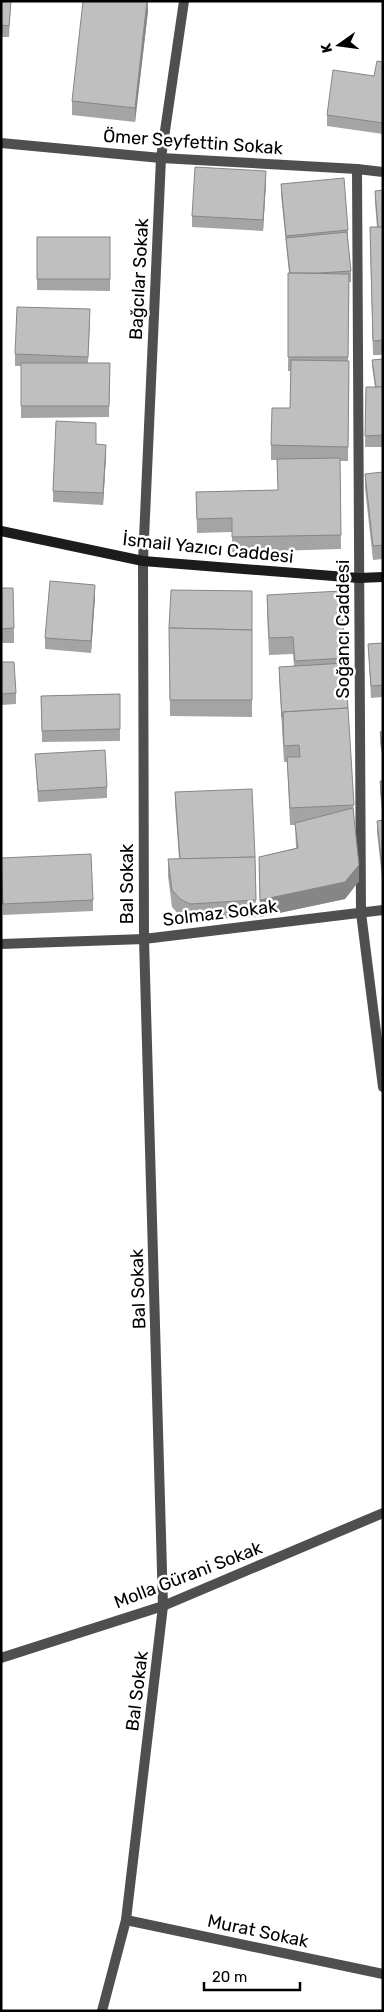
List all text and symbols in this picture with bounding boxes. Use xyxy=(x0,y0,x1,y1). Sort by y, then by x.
north arrow xyxy=(314,20,364,70)
text: K xyxy=(317,41,336,55)
street label: Ömer Seyfettin Sokak xyxy=(102,125,284,159)
street label: Bağcılar Sokak xyxy=(125,217,153,340)
street label: İsmail Yazıcı Caddesi xyxy=(122,528,294,568)
street label: Soğancı Caddesi xyxy=(332,560,354,698)
street label: Bal Sokak xyxy=(116,843,138,924)
street label: Solmaz Sokak xyxy=(161,895,279,931)
street label: Bal Sokak xyxy=(126,1248,150,1330)
street label: Molla Gürani Sokak xyxy=(111,1536,266,1613)
street label: Bal Sokak xyxy=(121,1649,153,1732)
street label: Murat Sokak xyxy=(205,1910,311,1953)
scale bar xyxy=(204,1960,300,1992)
text: 20 m xyxy=(212,1968,247,1986)

